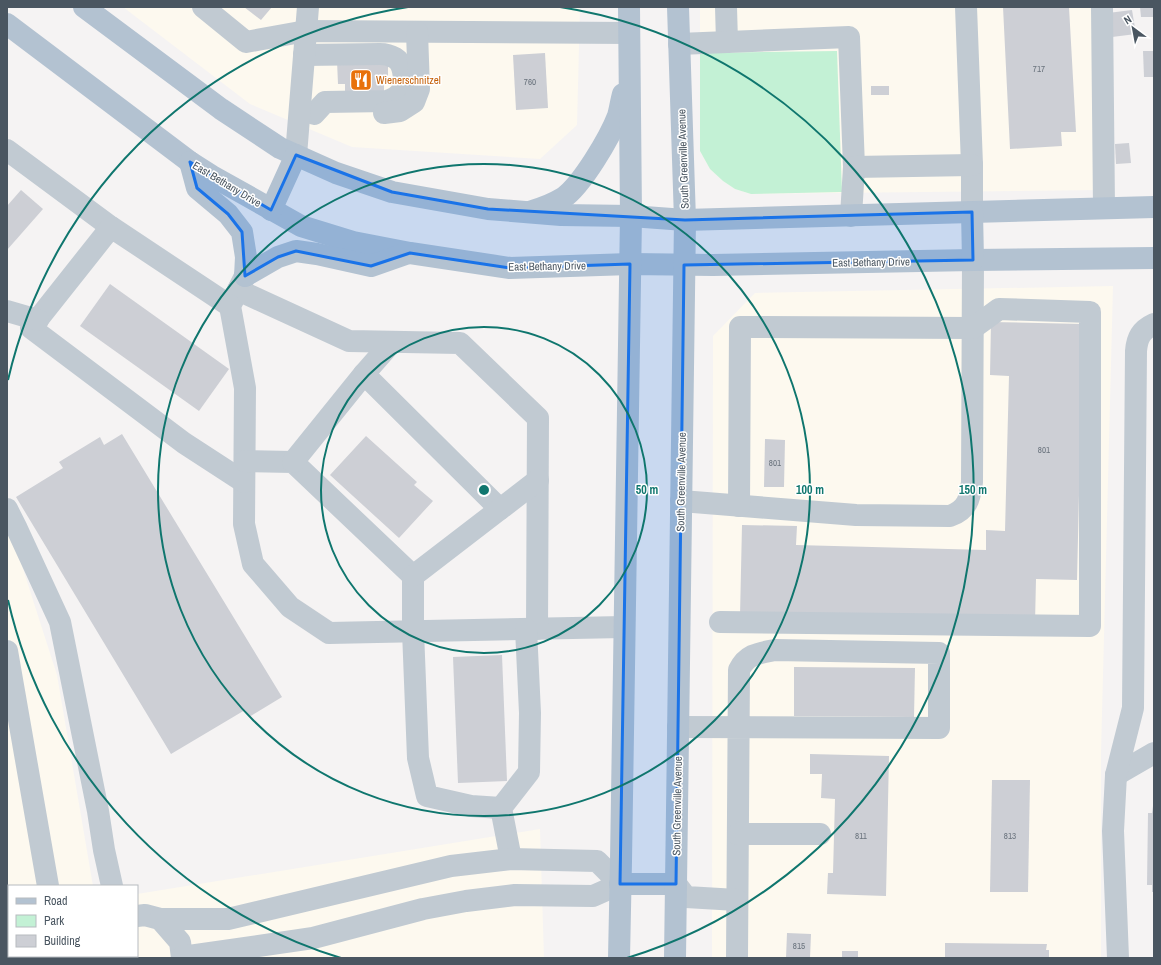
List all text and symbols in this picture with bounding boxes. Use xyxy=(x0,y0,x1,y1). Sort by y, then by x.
north arrow xyxy=(1113,8,1153,48)
text: N xyxy=(1121,12,1134,27)
house number: 717 xyxy=(1033,63,1045,75)
restaurant icon: Wienerschnitzel xyxy=(348,67,374,93)
place label: Wienerschnitzel xyxy=(376,73,441,87)
house number: 760 xyxy=(524,76,536,88)
street label: South Greenville Avenue xyxy=(674,109,692,209)
street label: East Bethany Drive xyxy=(190,158,264,210)
street label: East Bethany Drive xyxy=(832,254,910,270)
street label: East Bethany Drive xyxy=(508,258,586,274)
street label: South Greenville Avenue xyxy=(673,432,689,532)
house number: 801 xyxy=(1038,444,1050,456)
house number: 801 xyxy=(769,457,781,469)
text: 50 m xyxy=(636,482,658,498)
text: 100 m xyxy=(796,482,824,498)
text: 150 m xyxy=(959,482,987,498)
centre of rings xyxy=(477,483,491,497)
street label: South Greenville Avenue xyxy=(669,756,685,856)
house number: 811 xyxy=(855,830,867,842)
house number: 813 xyxy=(1004,830,1016,842)
legend xyxy=(8,885,138,957)
text: Road xyxy=(44,893,68,909)
text: Park xyxy=(44,913,64,929)
text: Building xyxy=(44,933,81,949)
house number: 815 xyxy=(793,940,805,952)

